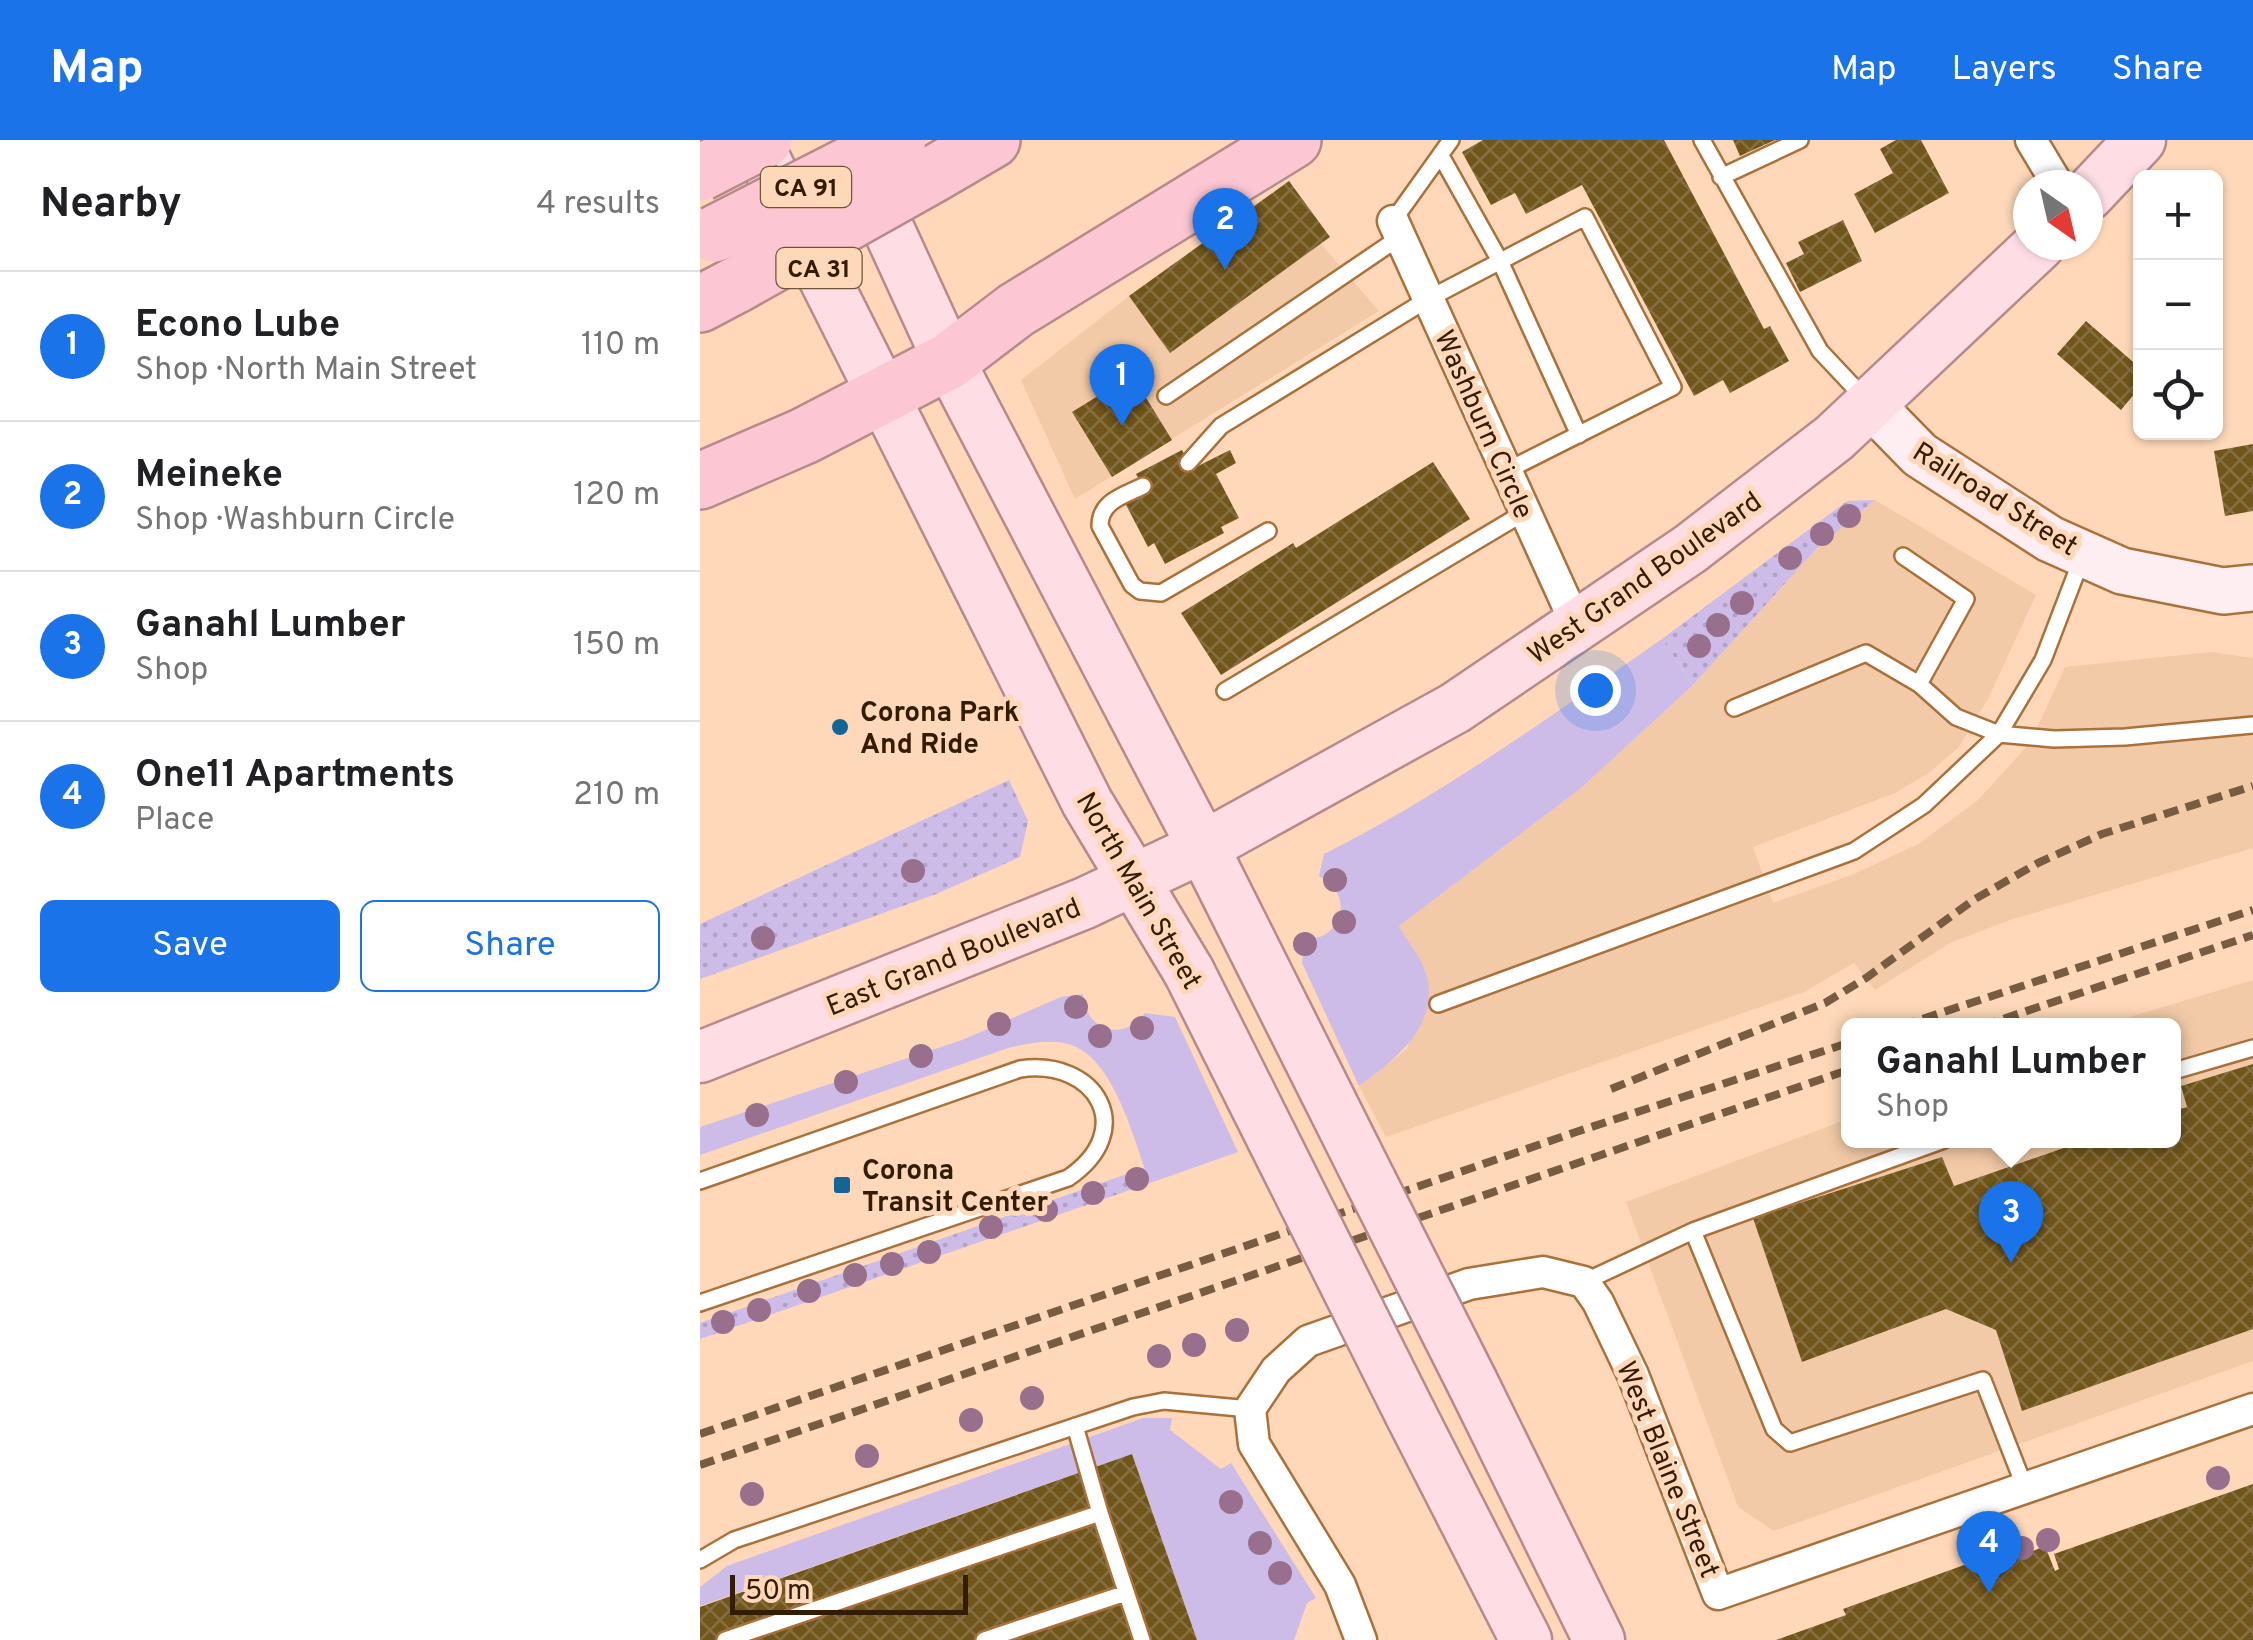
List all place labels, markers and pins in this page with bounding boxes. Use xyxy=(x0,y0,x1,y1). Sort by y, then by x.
pin: 2 xyxy=(1192,188,1258,270)
pin: 1 xyxy=(1090,344,1154,426)
place label: Corona Park And Ride xyxy=(860,696,1019,764)
marker: Corona Park And Ride xyxy=(829,716,851,738)
place label: Corona Transit Center xyxy=(862,1154,1049,1222)
marker: Corona Transit Center xyxy=(831,1174,853,1196)
pin: 3 xyxy=(1978,1180,2044,1263)
pin: 4 xyxy=(1956,1510,2022,1593)

